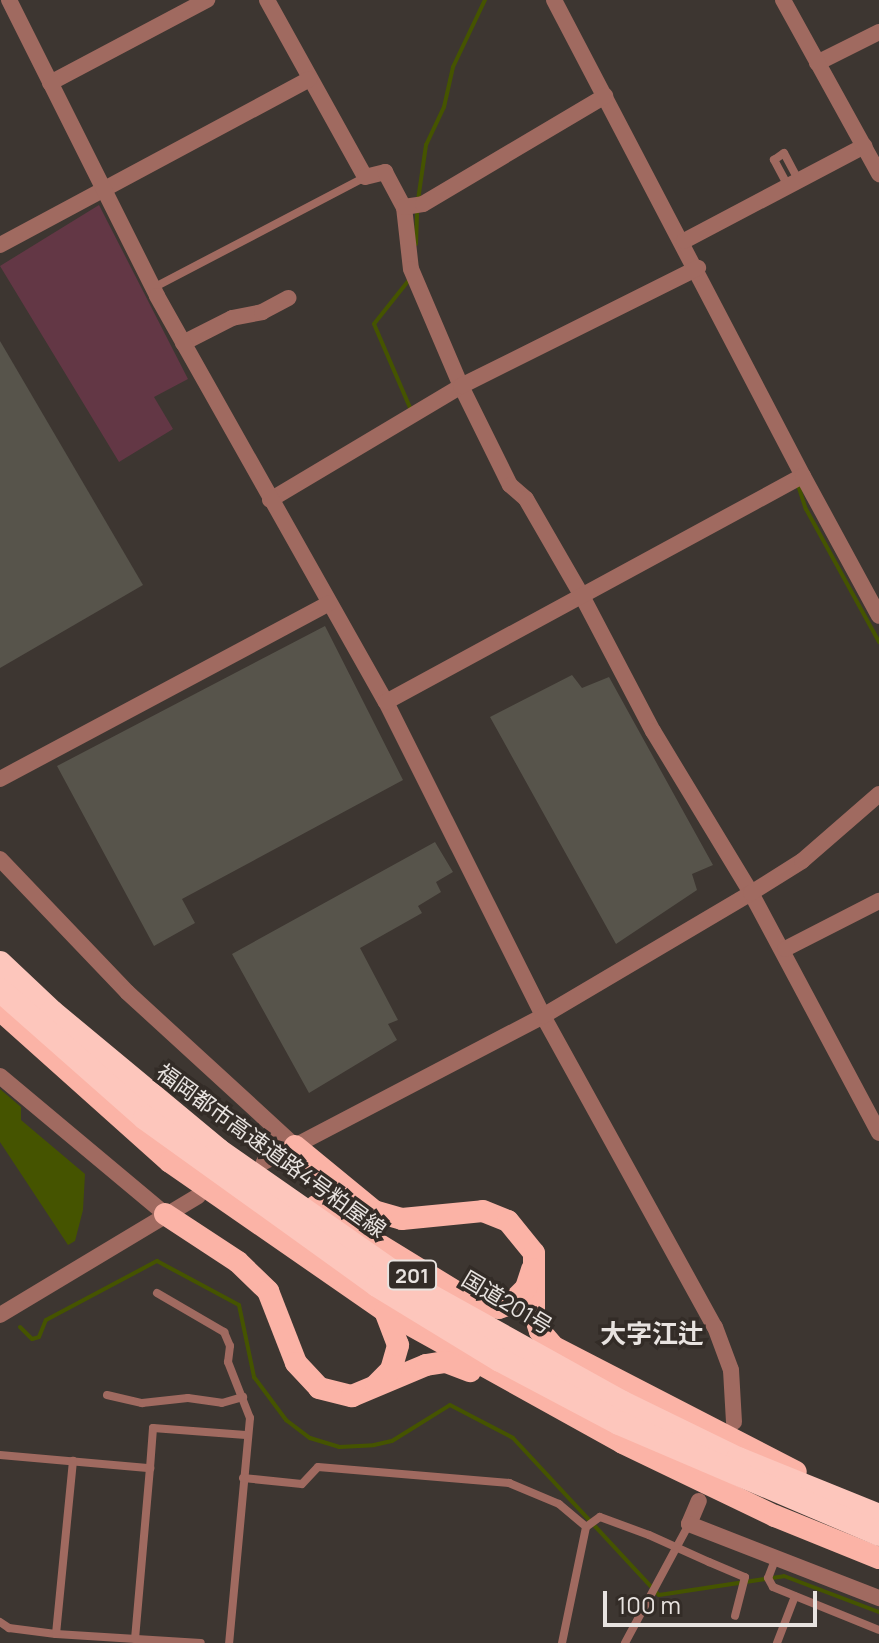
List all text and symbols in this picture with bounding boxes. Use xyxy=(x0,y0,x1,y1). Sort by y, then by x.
street label: 福岡都市高速道路4号粕屋線 xyxy=(151,1059,391,1243)
road number: 201 xyxy=(386,1259,438,1291)
street label: 国道201号 xyxy=(457,1266,557,1340)
district label: 大字江辻 xyxy=(600,1318,704,1350)
scale bar xyxy=(607,1575,821,1625)
text: 100 m xyxy=(617,1588,681,1621)

